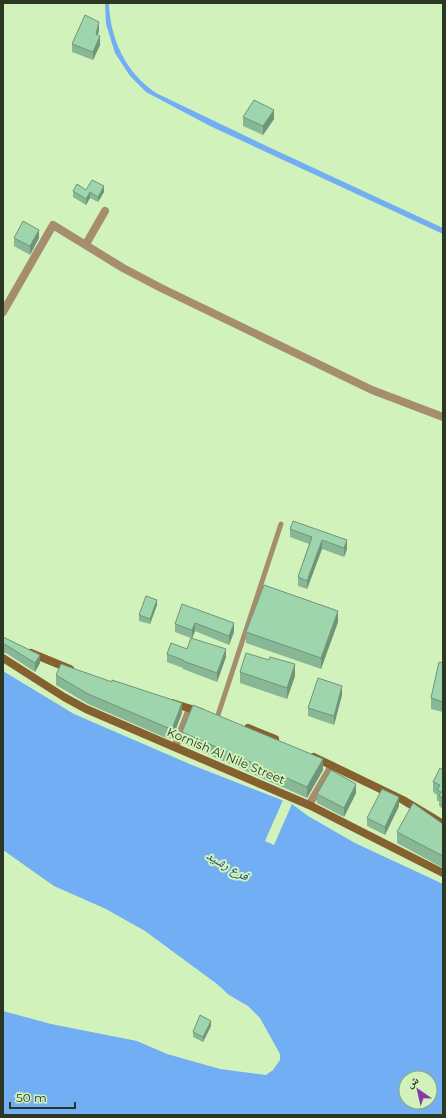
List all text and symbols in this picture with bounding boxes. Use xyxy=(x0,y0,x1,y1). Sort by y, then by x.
street label: Kornish Al Nile Street xyxy=(165,724,288,787)
water label: فرع رشيد xyxy=(203,846,253,885)
north arrow xyxy=(398,1070,438,1110)
text: ش xyxy=(404,1072,422,1092)
scale bar xyxy=(10,1084,75,1110)
text: 50 m xyxy=(16,1090,47,1105)

